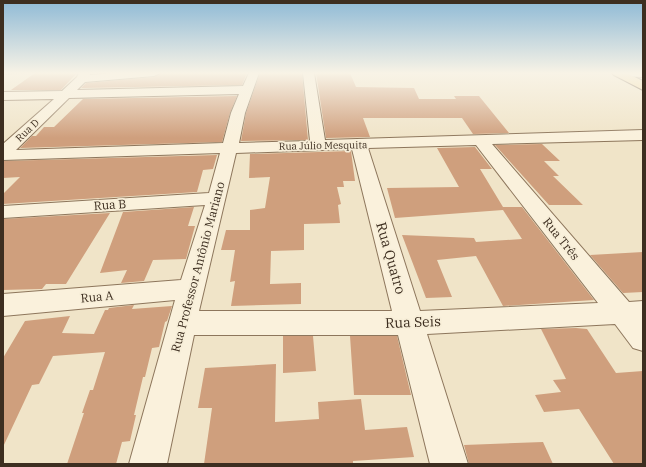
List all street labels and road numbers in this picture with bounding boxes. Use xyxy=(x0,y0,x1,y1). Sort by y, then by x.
street label: Rua D xyxy=(13,116,42,145)
street label: Rua Júlio Mesquita xyxy=(279,138,368,153)
street label: Rua Professor Antônio Mariano xyxy=(167,180,228,354)
street label: Rua B xyxy=(93,196,127,213)
street label: Rua Três xyxy=(540,215,583,263)
street label: Rua Quatro xyxy=(372,220,410,296)
street label: Rua A xyxy=(80,288,115,305)
street label: Rua Seis xyxy=(385,312,441,332)

